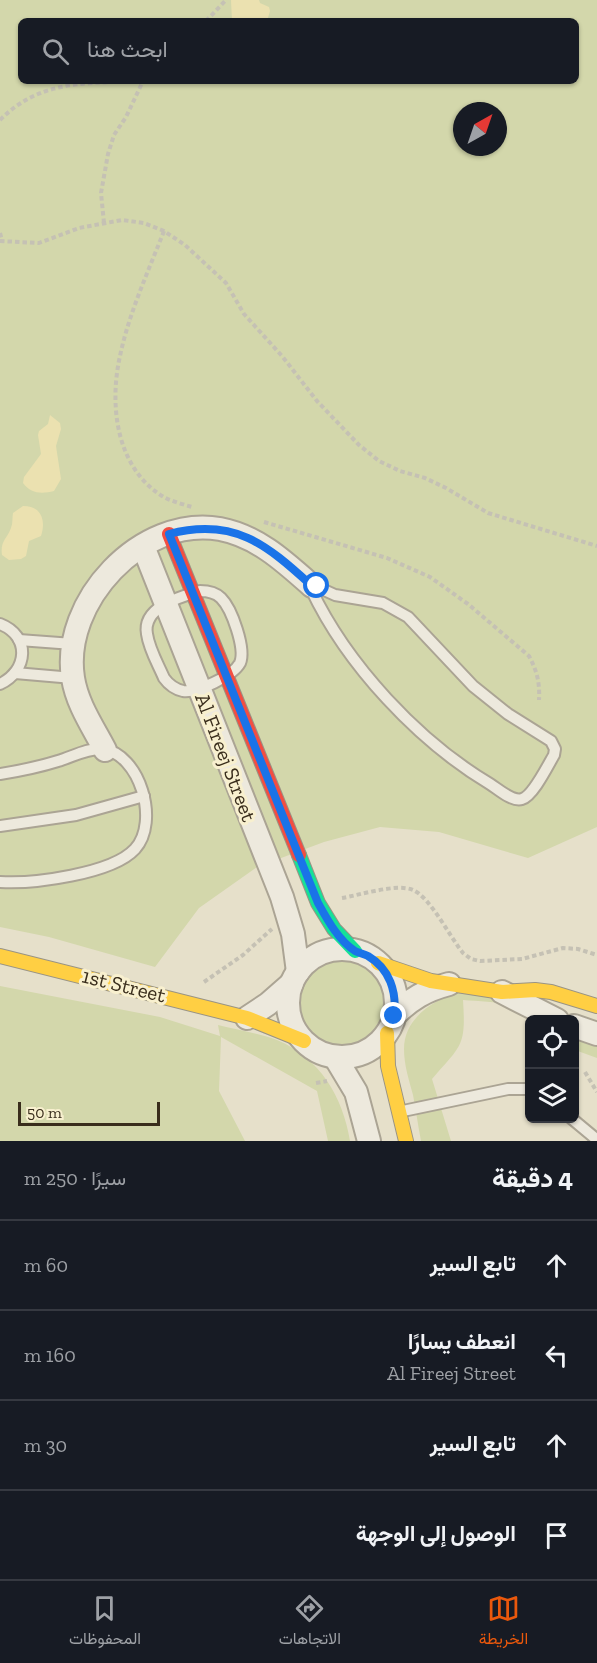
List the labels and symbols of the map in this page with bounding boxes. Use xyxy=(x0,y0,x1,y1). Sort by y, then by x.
north arrow xyxy=(453,102,507,156)
route start xyxy=(303,572,329,598)
street label: Al Fireej Street xyxy=(189,689,262,825)
street label: 1st Street xyxy=(80,963,169,1007)
route end xyxy=(380,1002,406,1028)
scale bar xyxy=(18,1099,160,1126)

